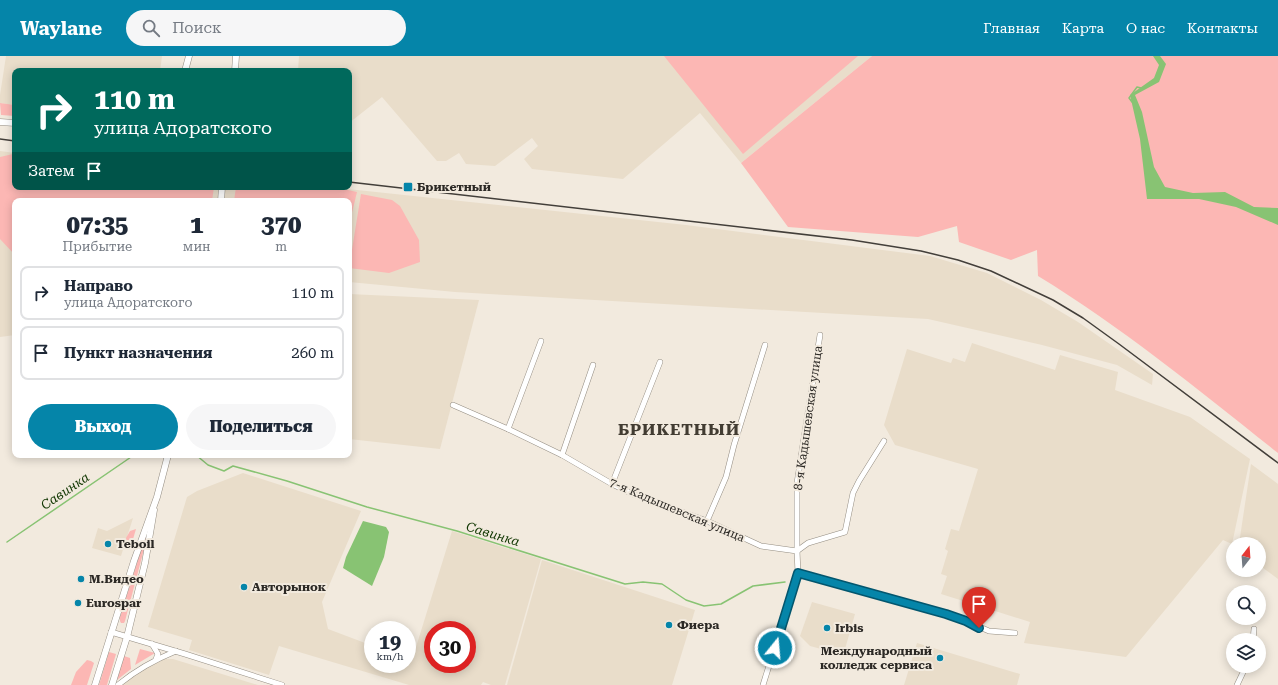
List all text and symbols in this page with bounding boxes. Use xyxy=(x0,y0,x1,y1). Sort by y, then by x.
search box xyxy=(126,10,406,46)
text: Waylane xyxy=(20,17,102,40)
icon: search xyxy=(140,17,162,39)
text: Поиск xyxy=(172,19,221,37)
text: Главная xyxy=(983,20,1040,36)
text: Карта xyxy=(1062,20,1104,36)
text: О нас xyxy=(1126,20,1165,36)
text: Контакты xyxy=(1187,20,1258,36)
text: 110 m xyxy=(94,83,175,116)
icon: right xyxy=(28,84,80,136)
text: улица Адоратского xyxy=(94,117,272,138)
icon: arrive xyxy=(83,160,105,182)
text: Затем xyxy=(28,162,75,180)
place label: Брикетный xyxy=(417,180,491,194)
marker: Брикетный xyxy=(402,181,414,193)
text: 07:35 xyxy=(67,211,128,239)
text: 1 xyxy=(190,211,203,239)
text: 370 xyxy=(261,211,301,239)
text: Прибытие xyxy=(63,239,132,254)
text: мин xyxy=(183,239,211,254)
text: m xyxy=(275,239,287,254)
text: Направо xyxy=(64,277,133,295)
icon: right xyxy=(30,282,52,304)
text: 110 m xyxy=(291,284,334,302)
text: улица Адоратского xyxy=(64,295,193,310)
icon: arrive xyxy=(30,342,52,364)
text: Пункт назначения xyxy=(64,344,212,362)
text: 260 m xyxy=(291,344,334,362)
street label: 8-я Кадышевская улица xyxy=(791,344,825,491)
button: Выход xyxy=(28,404,178,450)
button: Поделиться xyxy=(186,404,336,450)
district label: БРИКЕТНЫЙ xyxy=(618,420,740,439)
water label: Савинка xyxy=(38,469,92,513)
street label: 7-я Кадышевская улица xyxy=(607,475,747,545)
water label: Савинка xyxy=(464,519,522,549)
place label: Teboil xyxy=(116,537,155,551)
north arrow xyxy=(1226,537,1266,577)
map controls xyxy=(1226,537,1266,673)
marker: Teboil xyxy=(103,539,113,549)
place label: М.Видео xyxy=(89,572,144,586)
marker: М.Видео xyxy=(76,574,86,584)
place label: Авторынок xyxy=(252,580,327,594)
marker: Авторынок xyxy=(239,582,249,592)
button: search xyxy=(1226,585,1266,625)
pin xyxy=(962,587,996,628)
icon: arrive xyxy=(968,593,990,615)
place label: Eurospar xyxy=(86,596,142,610)
marker: Eurospar xyxy=(73,598,83,608)
place label: Фиера xyxy=(677,618,719,632)
marker: Фиера xyxy=(664,620,674,630)
speed limit sign: 30 xyxy=(424,621,476,673)
place label: Irbis xyxy=(835,621,863,635)
marker: Irbis xyxy=(822,623,832,633)
position arrow xyxy=(754,627,796,669)
text: 19 xyxy=(379,630,401,654)
button: layers xyxy=(1226,633,1266,673)
place label: Международный колледж сервиса xyxy=(820,644,932,672)
text: km/h xyxy=(377,651,403,662)
marker: Международный колледж сервиса xyxy=(935,653,945,663)

